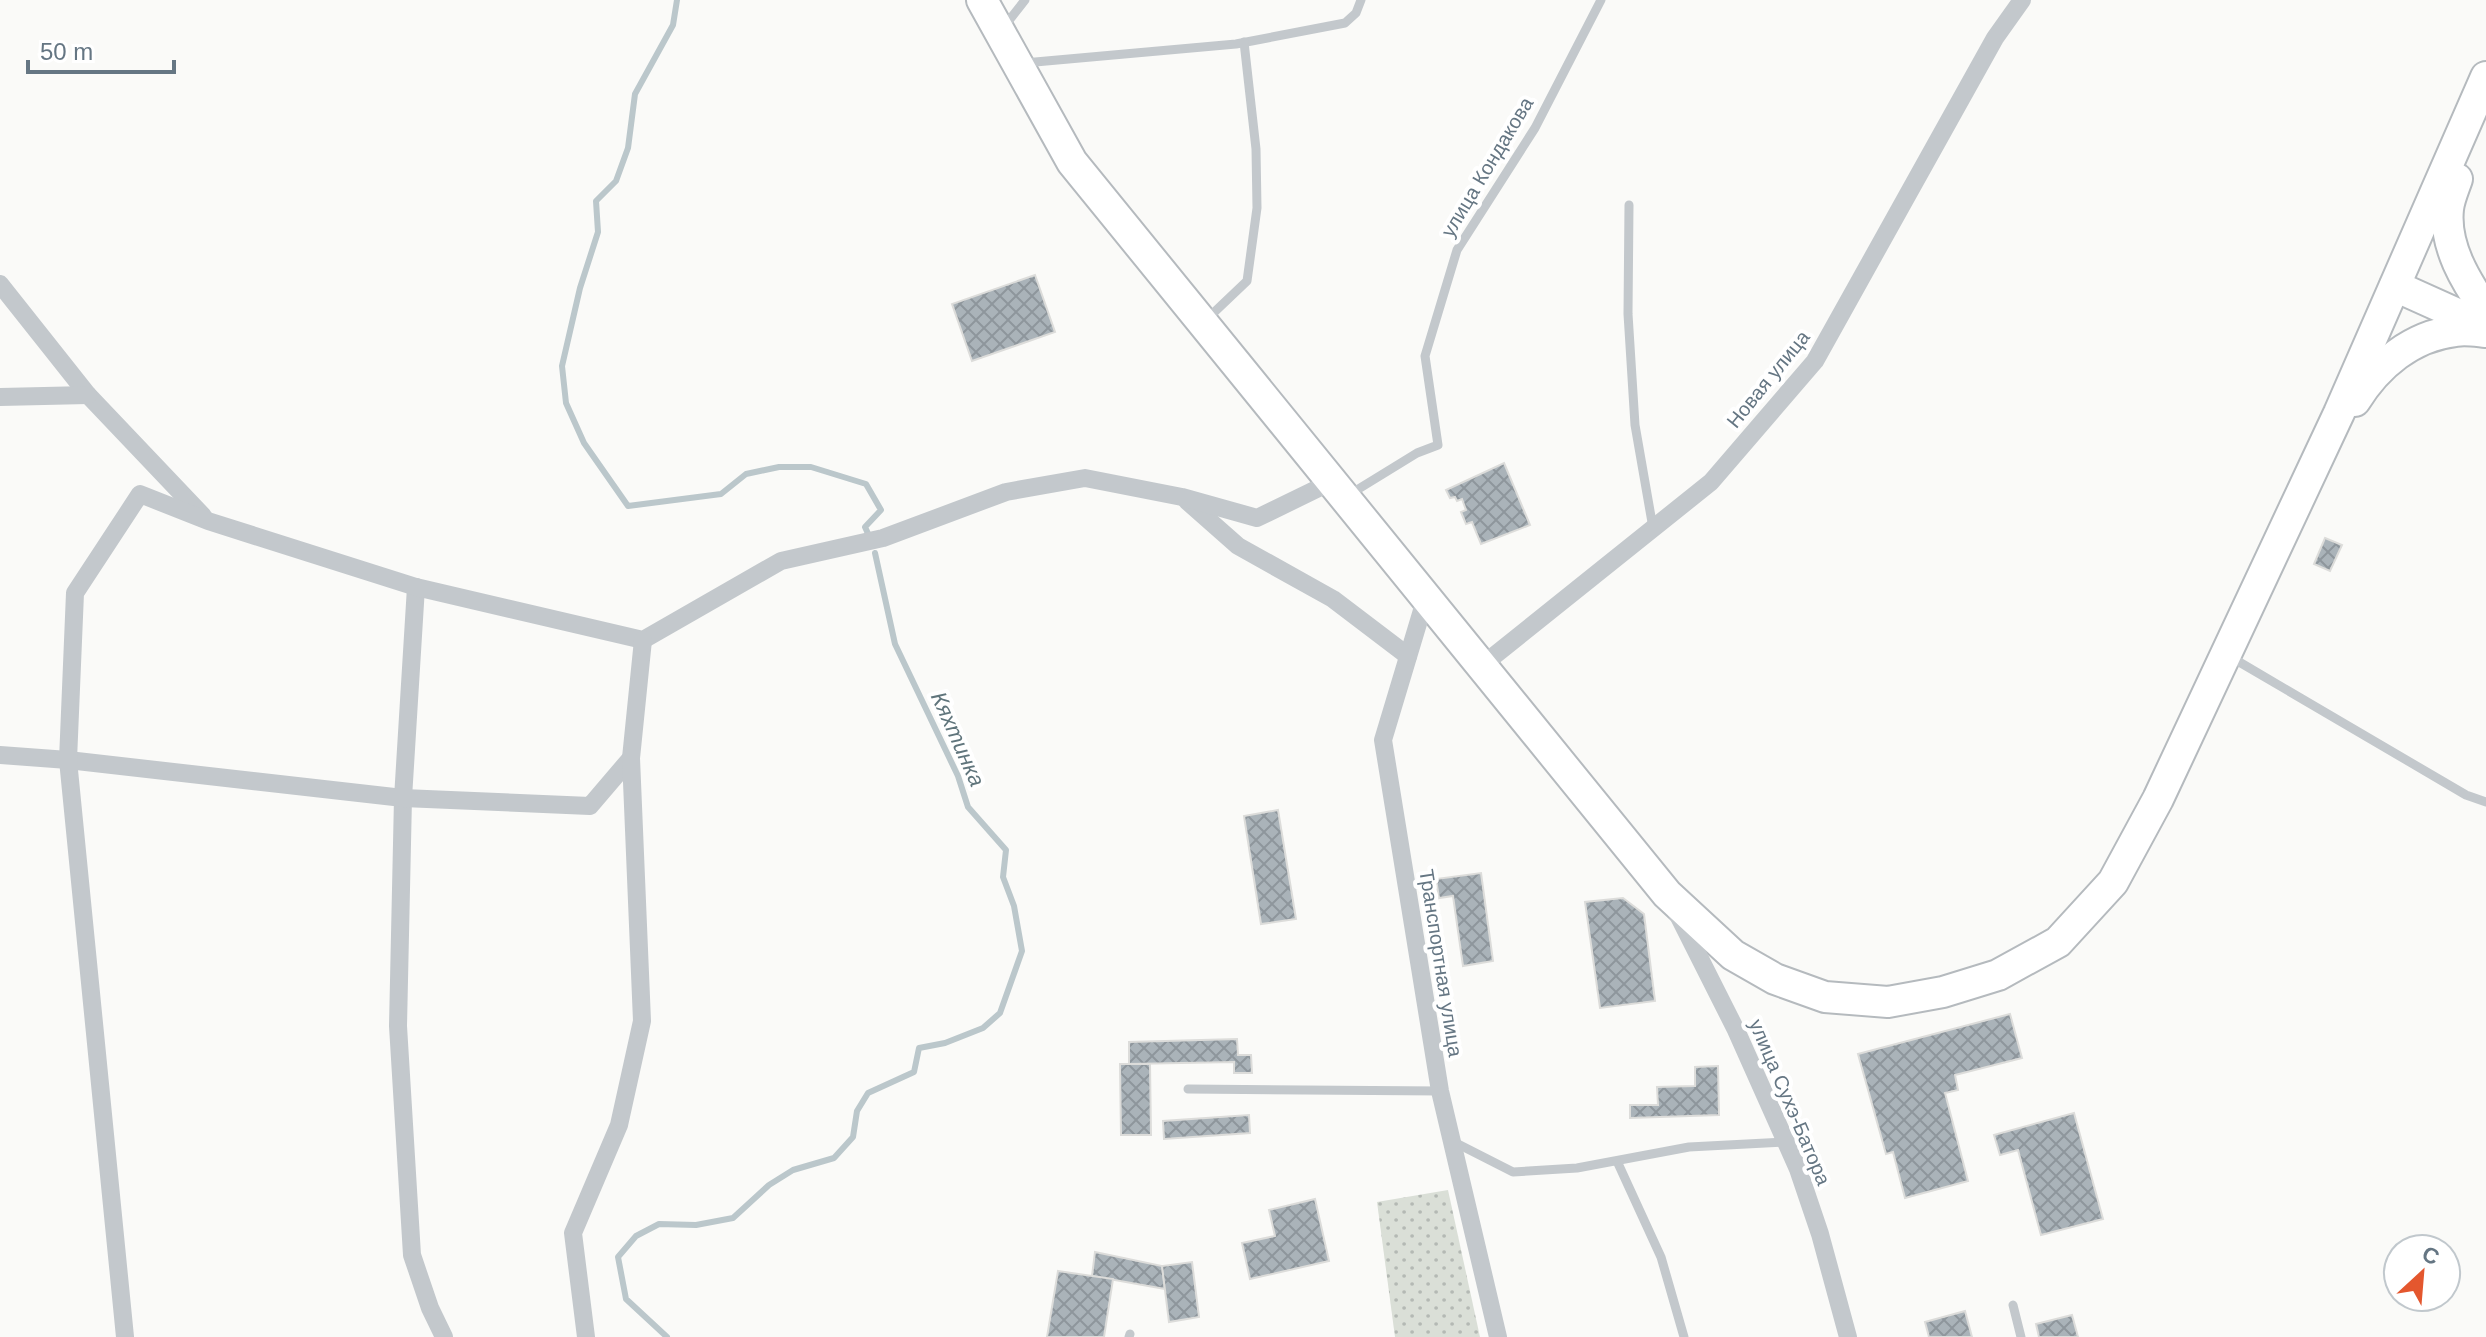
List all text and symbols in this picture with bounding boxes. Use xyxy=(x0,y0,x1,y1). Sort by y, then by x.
scale bar xyxy=(28,24,174,74)
text: 50 m xyxy=(40,38,93,65)
street label: улица Кондакова xyxy=(1437,93,1538,241)
street label: Новая улица xyxy=(1722,325,1814,432)
water label: Кяхтинка xyxy=(926,688,990,790)
street label: Транспортная улица xyxy=(1415,868,1467,1059)
street label: улица Сухэ-Батора xyxy=(1745,1016,1835,1189)
north arrow xyxy=(2382,1233,2462,1313)
text: С xyxy=(2418,1241,2443,1270)

